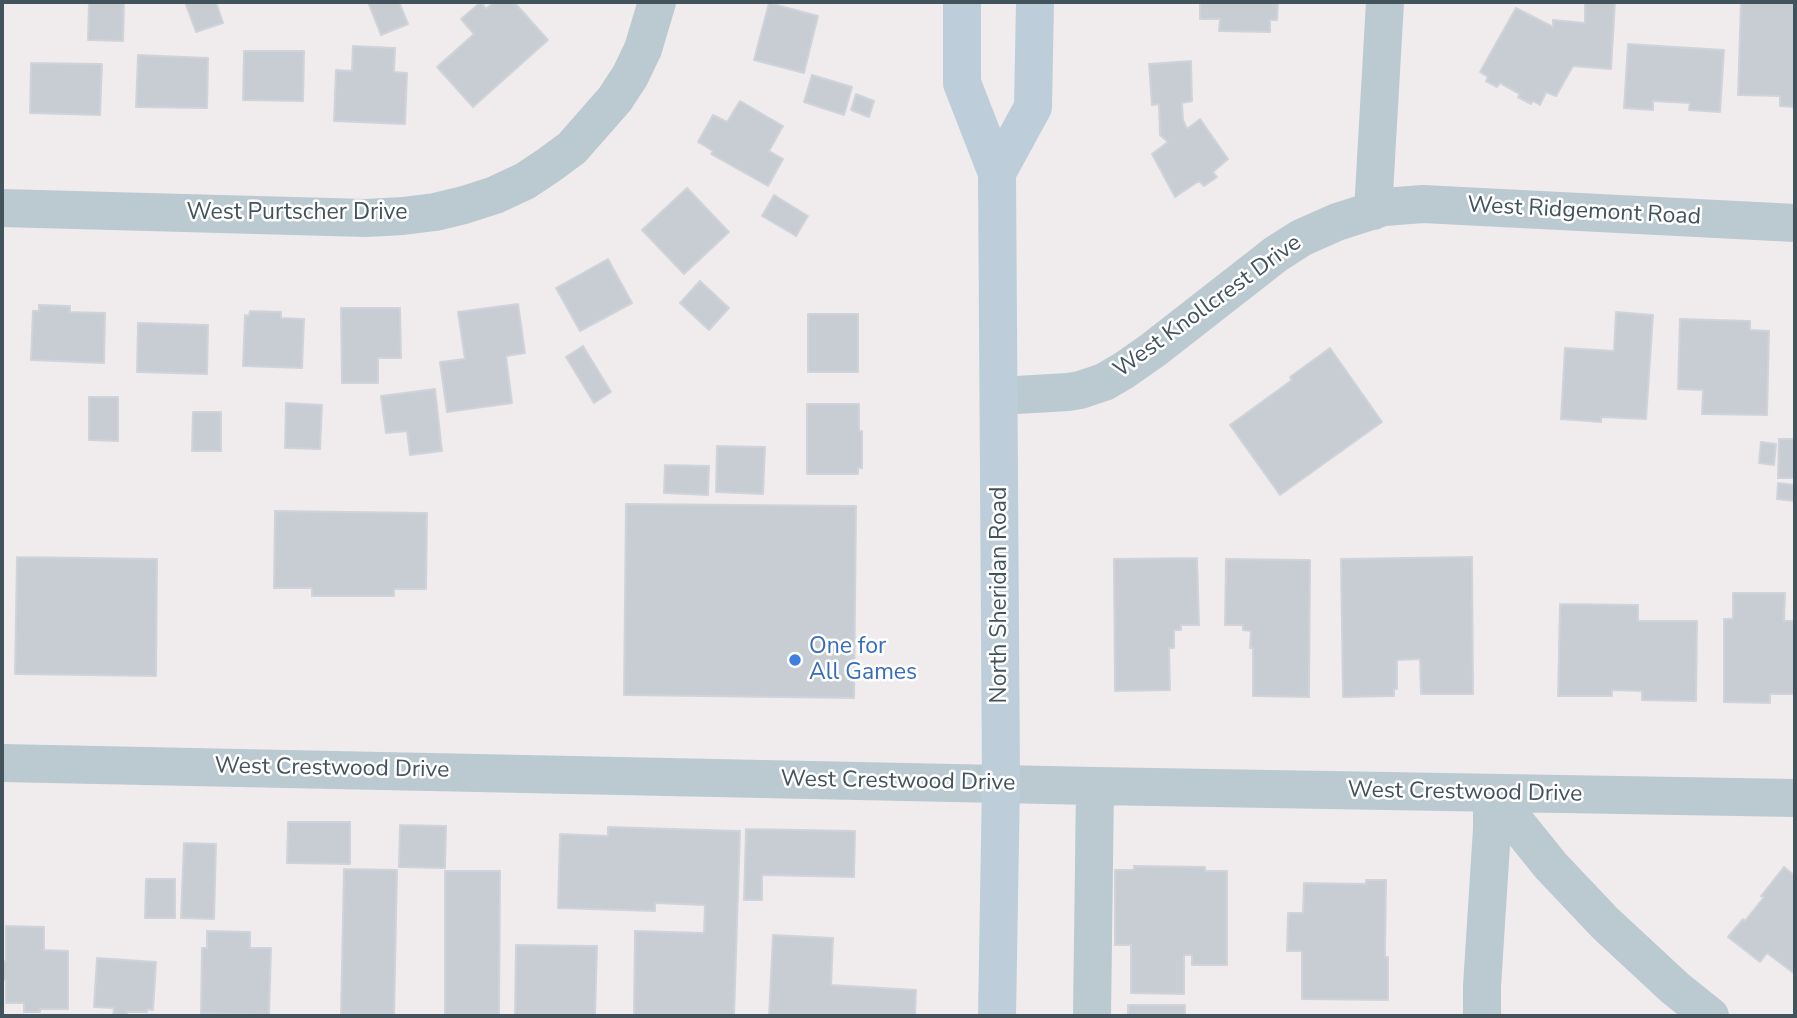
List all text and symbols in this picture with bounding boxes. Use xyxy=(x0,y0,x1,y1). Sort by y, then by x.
street label: West Ridgemont Road xyxy=(1466,192,1702,232)
street label: West Purtscher Drive xyxy=(186,199,408,227)
street label: West Knollcrest Drive xyxy=(1109,230,1307,384)
street label: North Sheridan Road xyxy=(986,487,1014,703)
place label: One for All Games xyxy=(809,633,917,687)
marker: One for All Games xyxy=(787,652,803,668)
street label: West Crestwood Drive xyxy=(214,753,450,785)
street label: West Crestwood Drive xyxy=(780,766,1016,798)
street label: West Crestwood Drive xyxy=(1347,777,1583,809)

